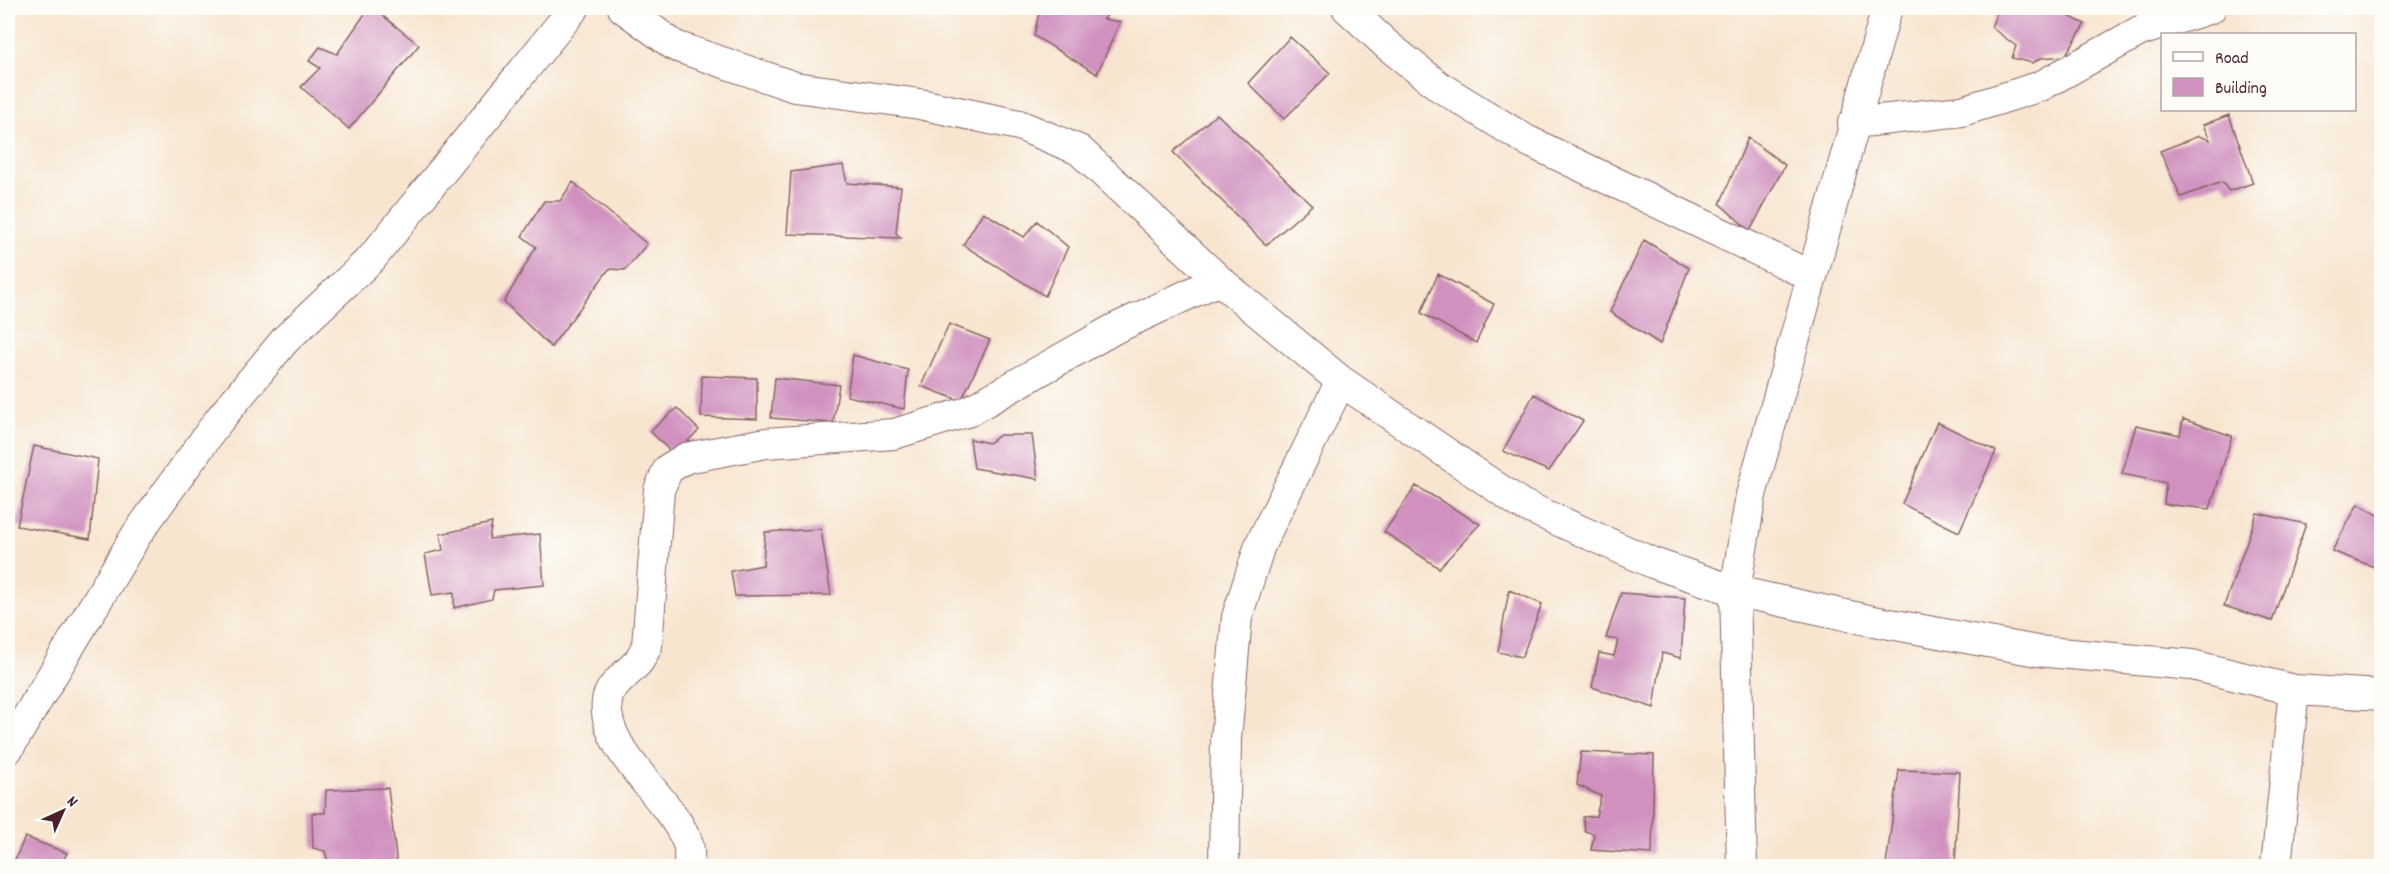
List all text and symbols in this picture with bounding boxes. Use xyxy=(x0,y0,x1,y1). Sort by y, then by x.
legend xyxy=(2161,33,2356,111)
text: Road xyxy=(2215,47,2249,72)
text: Building xyxy=(2215,77,2267,102)
north arrow xyxy=(33,781,93,841)
text: N xyxy=(61,791,83,813)

